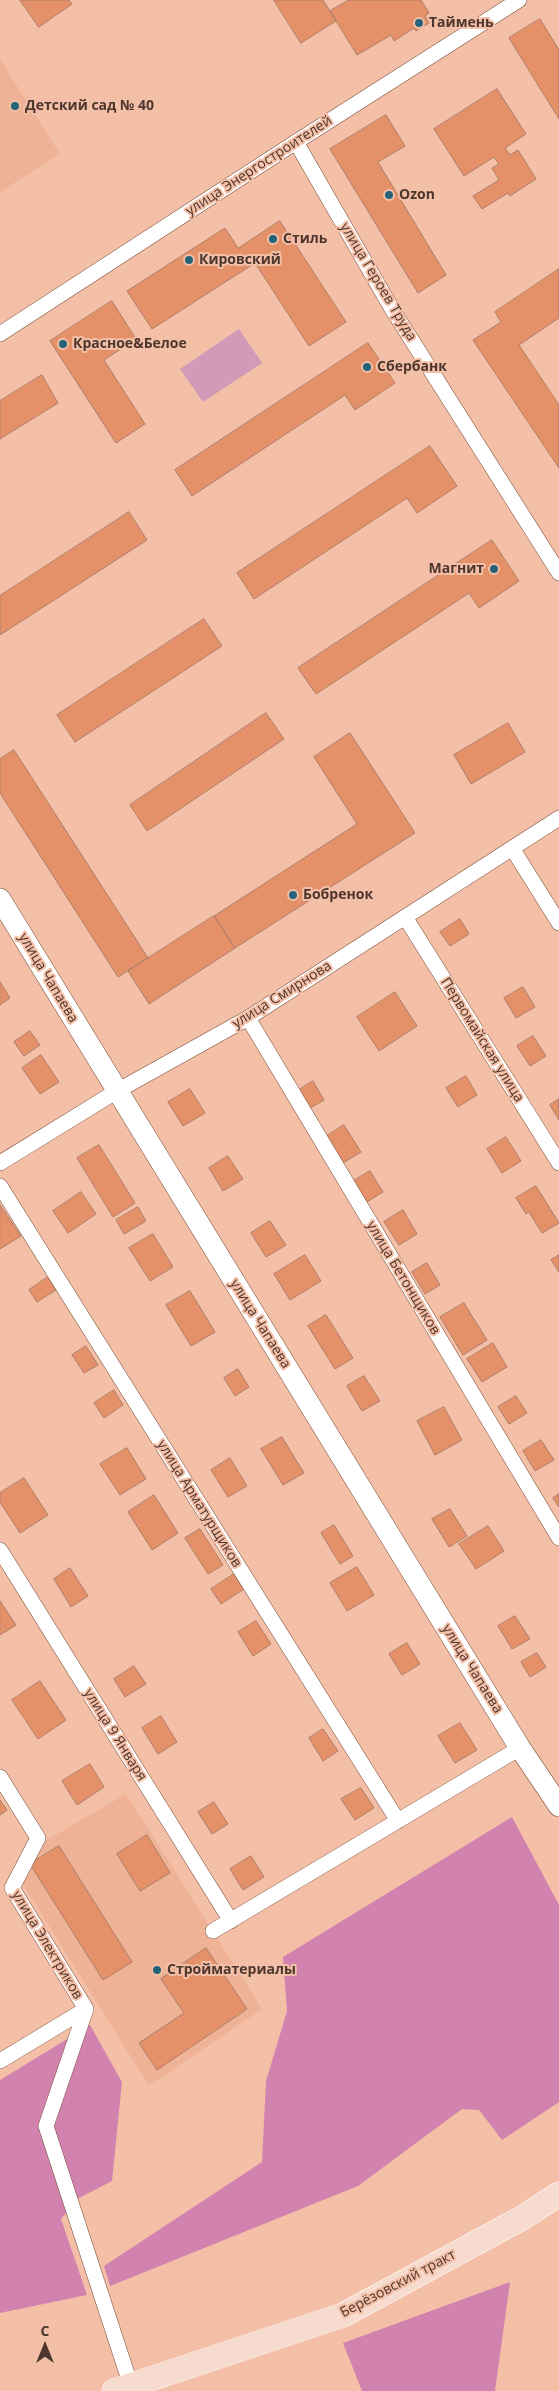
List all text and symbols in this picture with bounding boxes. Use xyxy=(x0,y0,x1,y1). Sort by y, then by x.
place label: Таймень xyxy=(429,15,494,31)
marker: Таймень xyxy=(413,17,425,29)
place label: Детский сад № 40 xyxy=(25,98,154,114)
marker: Детский сад № 40 xyxy=(9,100,21,112)
street label: улица Энергостроителей xyxy=(183,112,335,220)
place label: Ozon xyxy=(399,187,435,203)
marker: Ozon xyxy=(383,189,395,201)
street label: улица Героев Труда xyxy=(336,220,420,344)
place label: Стиль xyxy=(283,231,327,247)
marker: Стиль xyxy=(267,233,279,245)
place label: Кировский xyxy=(199,252,281,268)
marker: Кировский xyxy=(183,254,195,266)
place label: Красное&Белое xyxy=(73,336,187,352)
marker: Красное&Белое xyxy=(57,338,69,350)
place label: Сбербанк xyxy=(377,359,447,375)
marker: Сбербанк xyxy=(361,361,373,373)
place label: Магнит xyxy=(429,561,484,577)
marker: Магнит xyxy=(488,563,500,575)
place label: Бобренок xyxy=(303,887,373,903)
marker: Бобренок xyxy=(287,889,299,901)
street label: улица Чапаева xyxy=(15,930,81,1026)
street label: улица Смирнова xyxy=(229,958,335,1032)
street label: Первомайская улица xyxy=(437,975,527,1105)
street label: улица Бетонщиков xyxy=(362,1218,444,1338)
street label: улица Чапаева xyxy=(226,1276,294,1372)
street label: улица Арматурщиков xyxy=(153,1437,245,1571)
street label: улица Чапаева xyxy=(438,1621,506,1717)
street label: улица 9 Января xyxy=(80,1686,150,1784)
street label: улица Электриков xyxy=(8,1888,86,2002)
place label: Стройматериалы xyxy=(167,1962,296,1978)
marker: Стройматериалы xyxy=(151,1964,163,1976)
street label: Берёзовский тракт xyxy=(337,2246,459,2322)
north arrow xyxy=(20,2321,70,2371)
text: С xyxy=(41,2321,49,2340)

